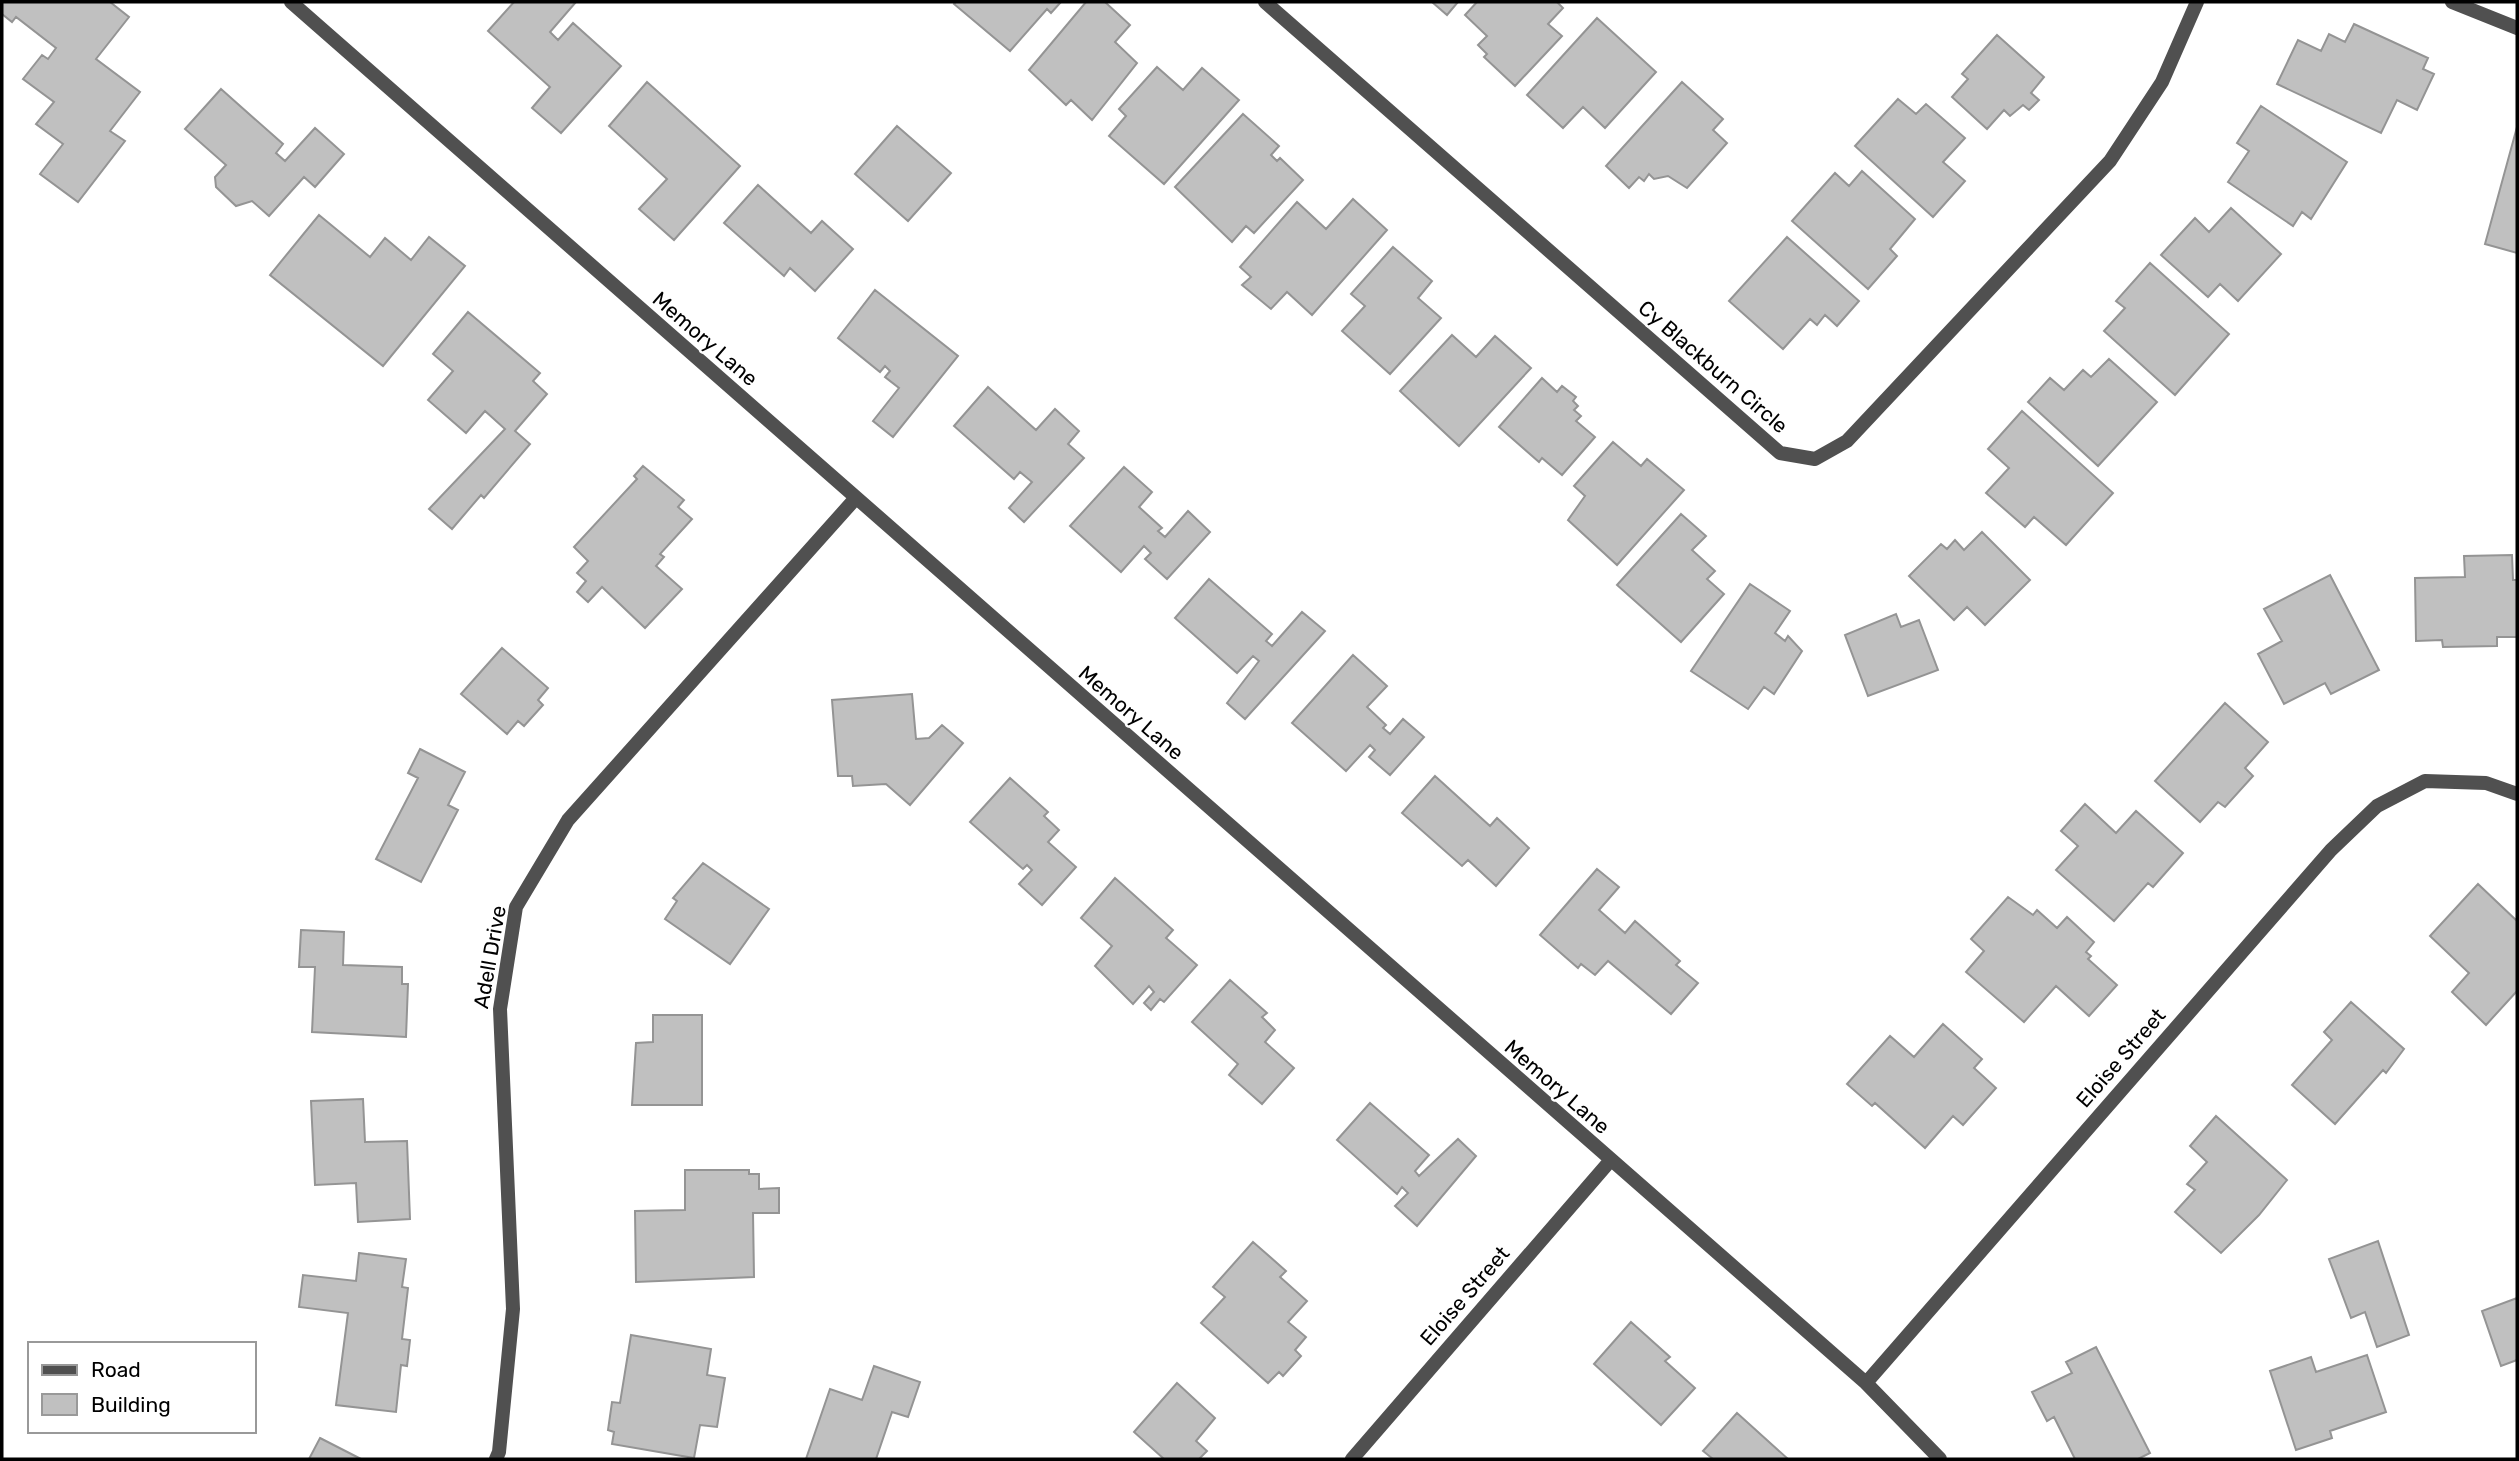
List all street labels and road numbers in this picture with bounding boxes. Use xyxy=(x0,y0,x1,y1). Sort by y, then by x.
street label: Memory Lane xyxy=(648,286,763,391)
street label: Cy Blackburn Circle xyxy=(1634,295,1793,438)
street label: Memory Lane xyxy=(1074,660,1189,765)
street label: Adell Drive xyxy=(468,903,511,1010)
street label: Eloise Street xyxy=(2071,1003,2171,1112)
street label: Memory Lane xyxy=(1500,1034,1615,1139)
street label: Eloise Street xyxy=(1415,1241,1515,1350)

